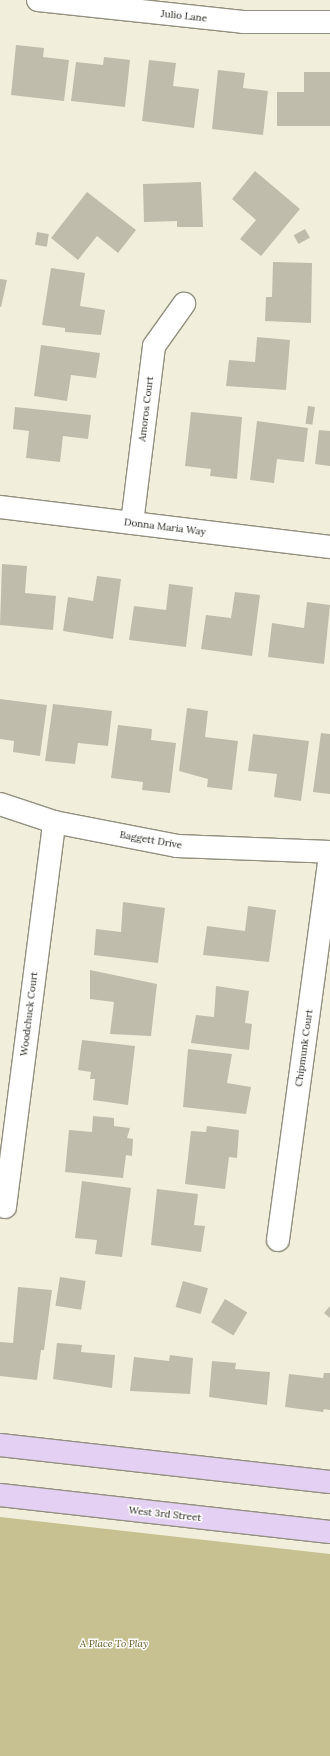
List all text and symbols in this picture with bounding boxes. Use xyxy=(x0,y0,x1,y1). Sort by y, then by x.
street label: Julio Lane xyxy=(160,8,208,24)
street label: Amoros Court xyxy=(136,376,156,442)
street label: Donna Maria Way xyxy=(123,516,207,538)
street label: Baggett Drive xyxy=(119,829,183,851)
street label: Woodchuck Court xyxy=(18,971,40,1057)
street label: Chipmunk Court xyxy=(293,1009,315,1087)
street label: West 3rd Street xyxy=(128,1504,202,1524)
park label: A Place To Play xyxy=(80,1638,148,1650)

